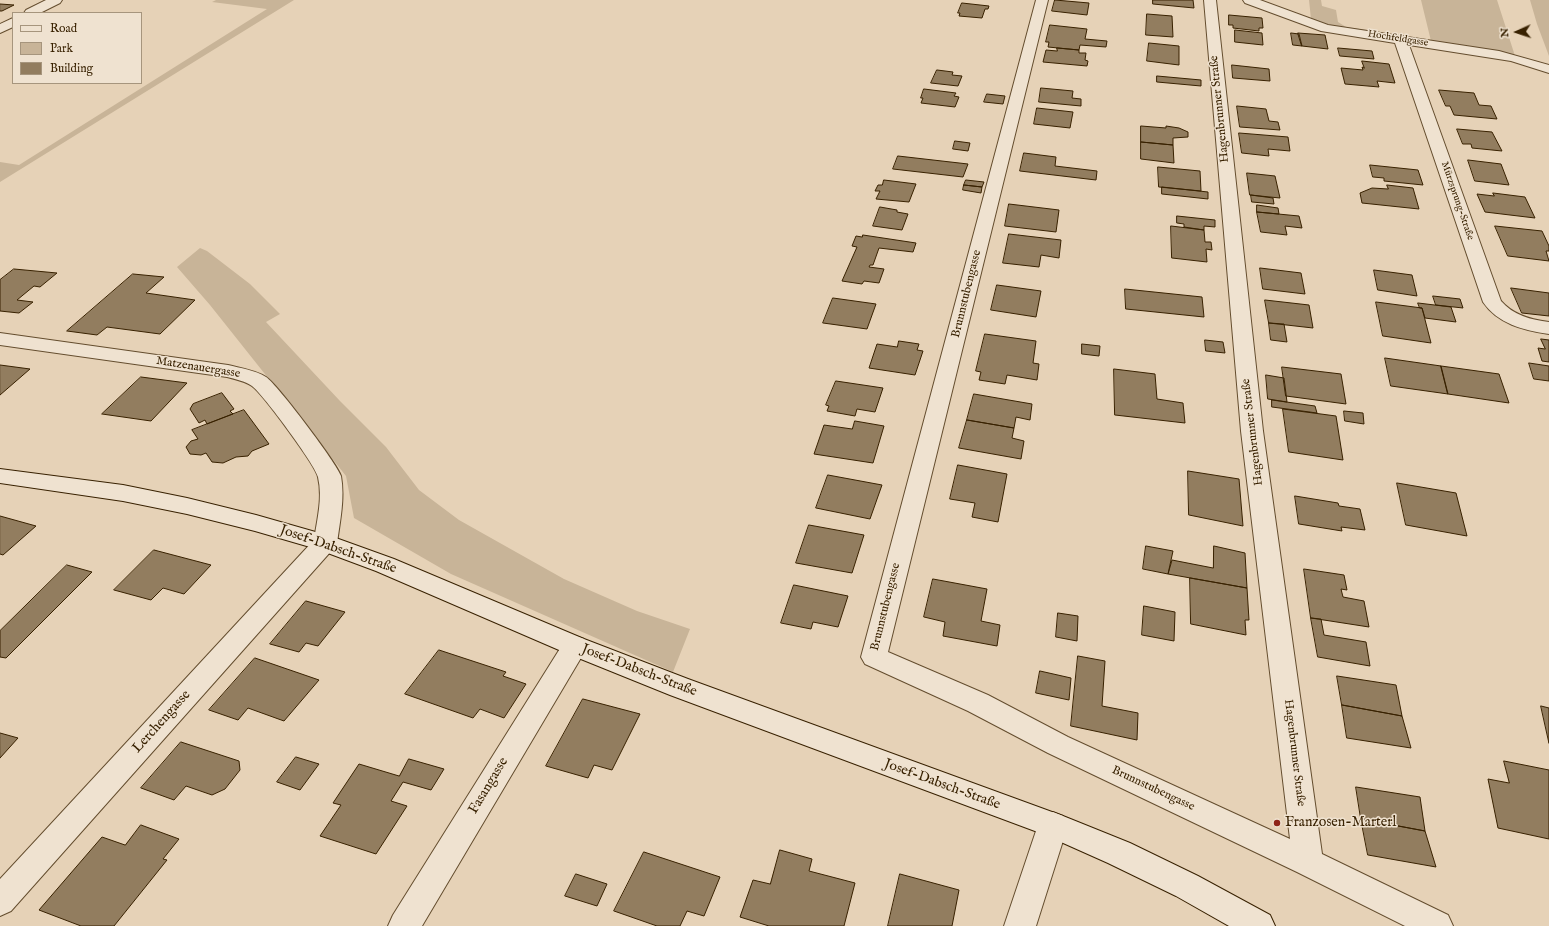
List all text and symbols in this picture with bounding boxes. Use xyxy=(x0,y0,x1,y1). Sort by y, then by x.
legend xyxy=(12,12,142,84)
north arrow xyxy=(1497,12,1537,52)
text: Road xyxy=(50,21,77,36)
street label: Hochfeldgasse xyxy=(1367,28,1429,50)
text: N xyxy=(1498,28,1512,38)
text: Park xyxy=(50,41,73,56)
street label: Hagenbrunner Straße xyxy=(1207,55,1233,163)
text: Building xyxy=(50,61,93,76)
street label: Mürzsprung-Straße xyxy=(1438,160,1476,242)
street label: Brunnstubengasse xyxy=(949,249,985,339)
street label: Matzenauergasse xyxy=(155,354,241,382)
street label: Hagenbrunner Straße xyxy=(1239,378,1267,486)
street label: Josef-Dabsch-Straße xyxy=(277,522,399,578)
street label: Brunnstubengasse xyxy=(868,562,904,652)
street label: Josef-Dabsch-Straße xyxy=(579,641,699,701)
street label: Lerchengasse xyxy=(129,687,195,757)
street label: Hagenbrunner Straße xyxy=(1280,699,1308,807)
street label: Fasangasse xyxy=(466,755,512,817)
street label: Josef-Dabsch-Straße xyxy=(882,756,1002,814)
street label: Brunnstubengasse xyxy=(1109,763,1197,815)
place label: Franzosen-Marterl xyxy=(1285,815,1396,831)
marker: Franzosen-Marterl xyxy=(1272,818,1282,828)

